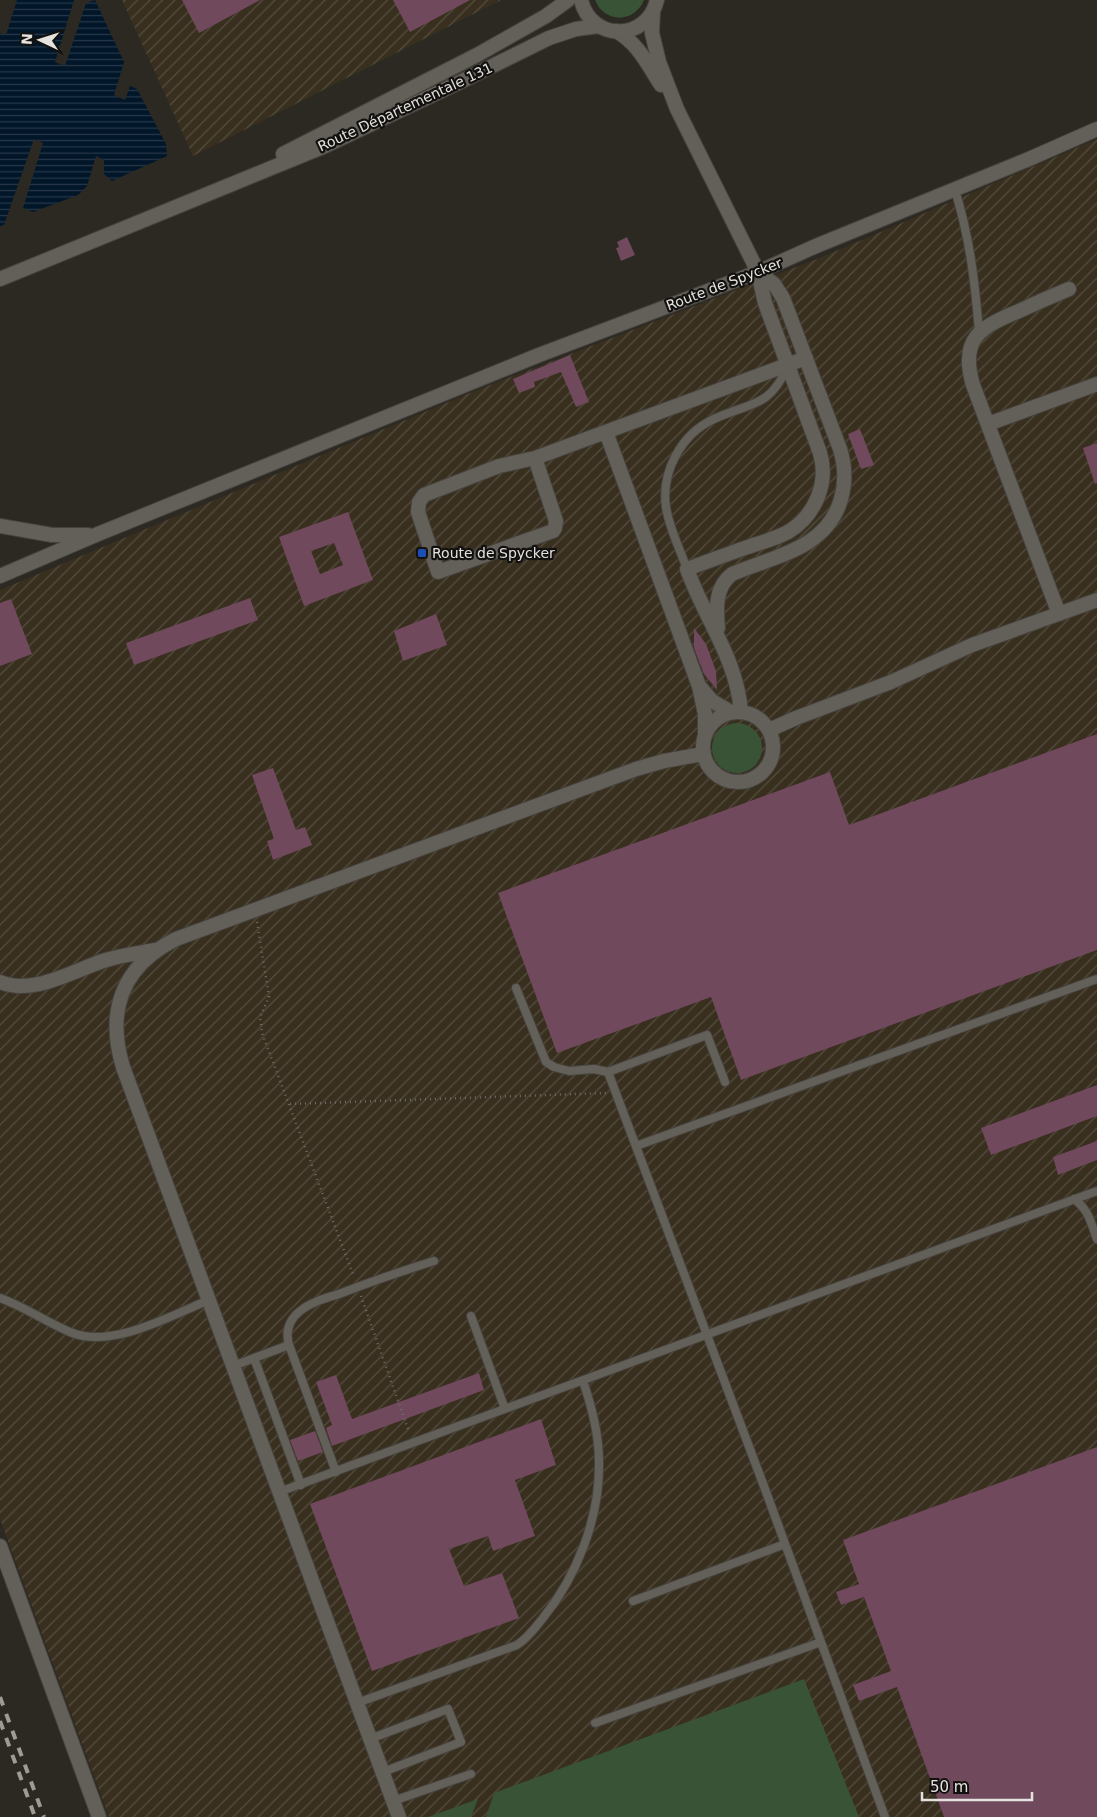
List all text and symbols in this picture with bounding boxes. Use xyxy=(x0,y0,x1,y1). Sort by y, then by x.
north arrow xyxy=(15,15,65,65)
text: N xyxy=(19,33,35,45)
street label: Route Départementale 131 xyxy=(315,59,495,155)
street label: Route de Spycker xyxy=(664,254,784,313)
place label: Route de Spycker xyxy=(432,545,555,561)
marker: Route de Spycker xyxy=(416,547,428,559)
scale bar xyxy=(922,1770,1032,1802)
text: 50 m xyxy=(930,1778,968,1796)

